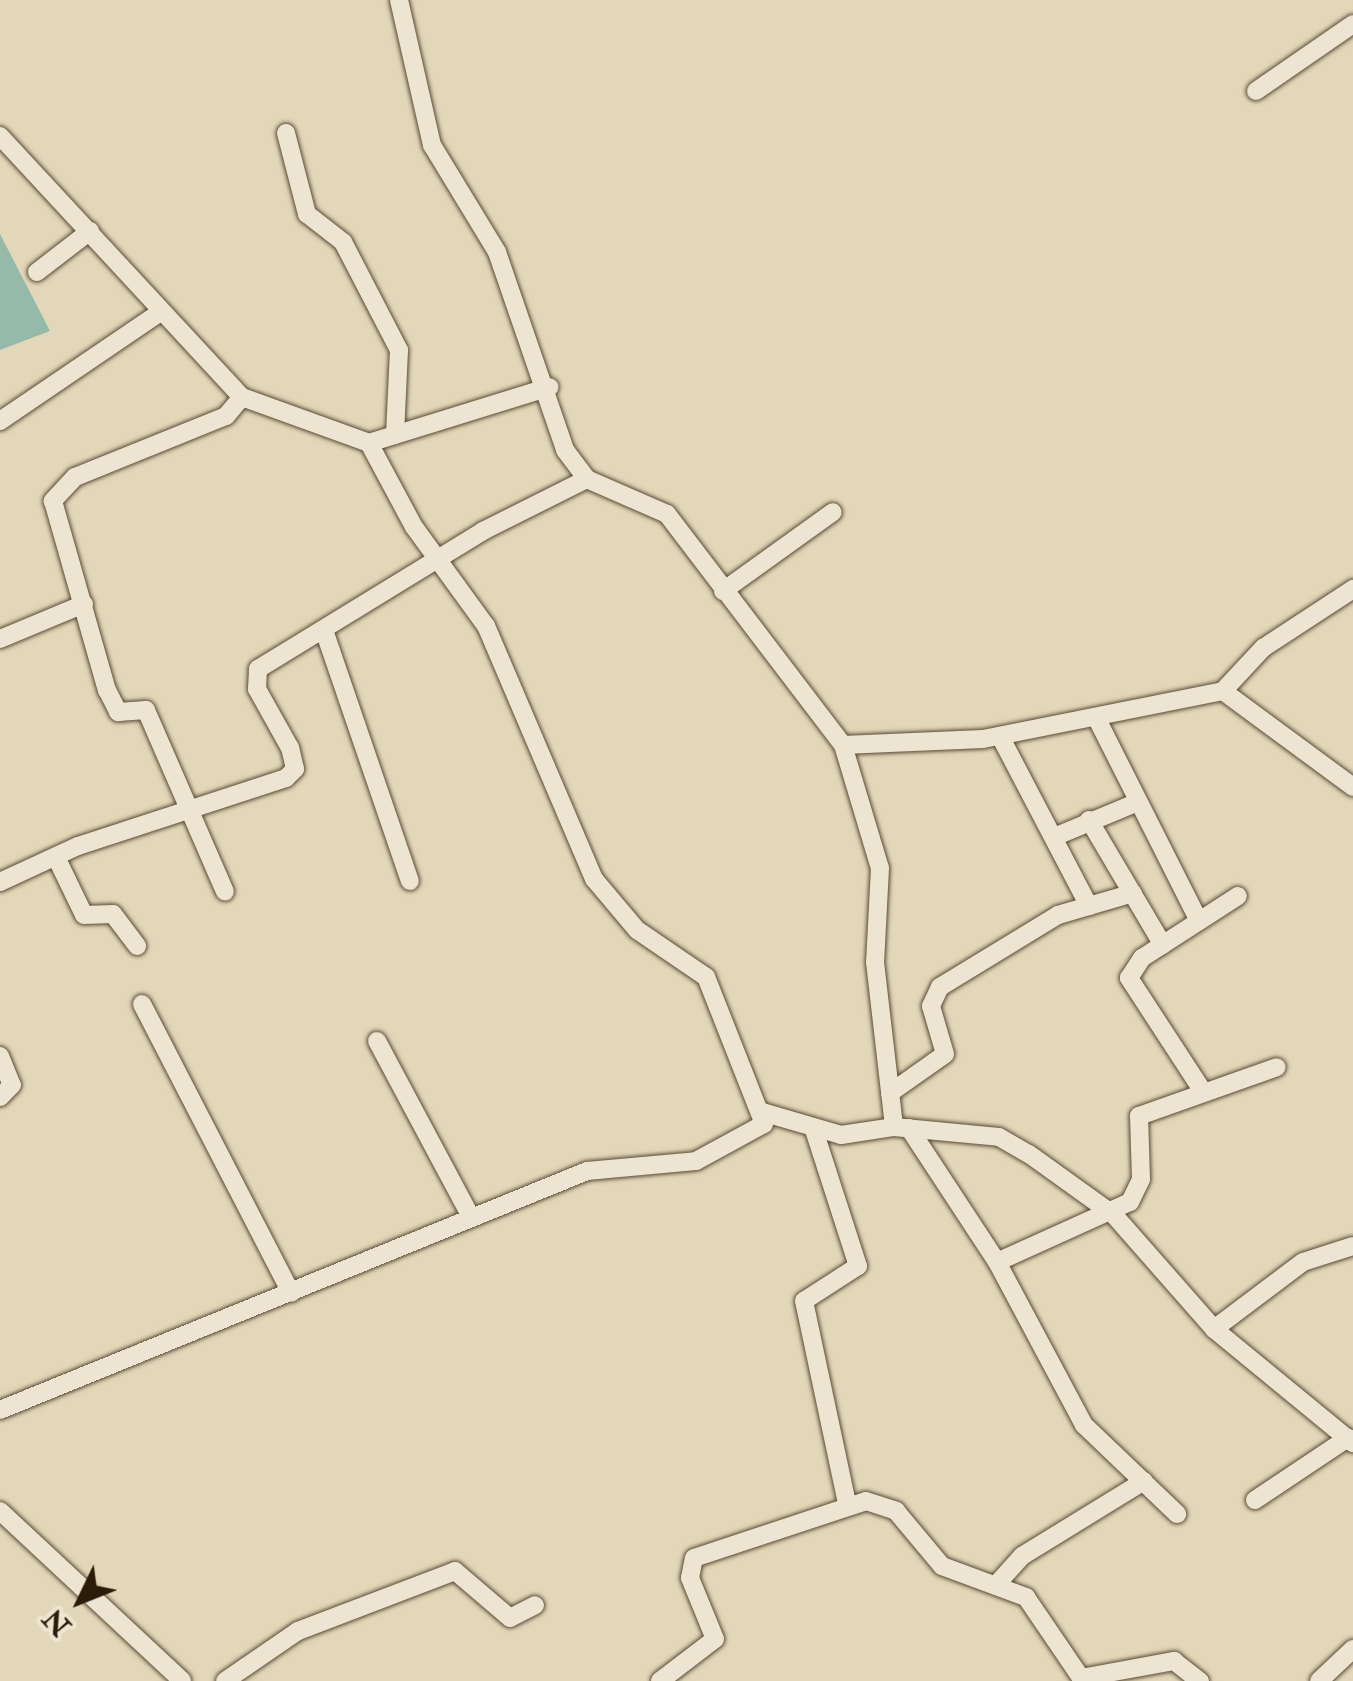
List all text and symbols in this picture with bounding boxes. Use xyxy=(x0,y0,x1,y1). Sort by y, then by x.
north arrow xyxy=(30,1551,130,1651)
text: N xyxy=(36,1601,79,1643)

